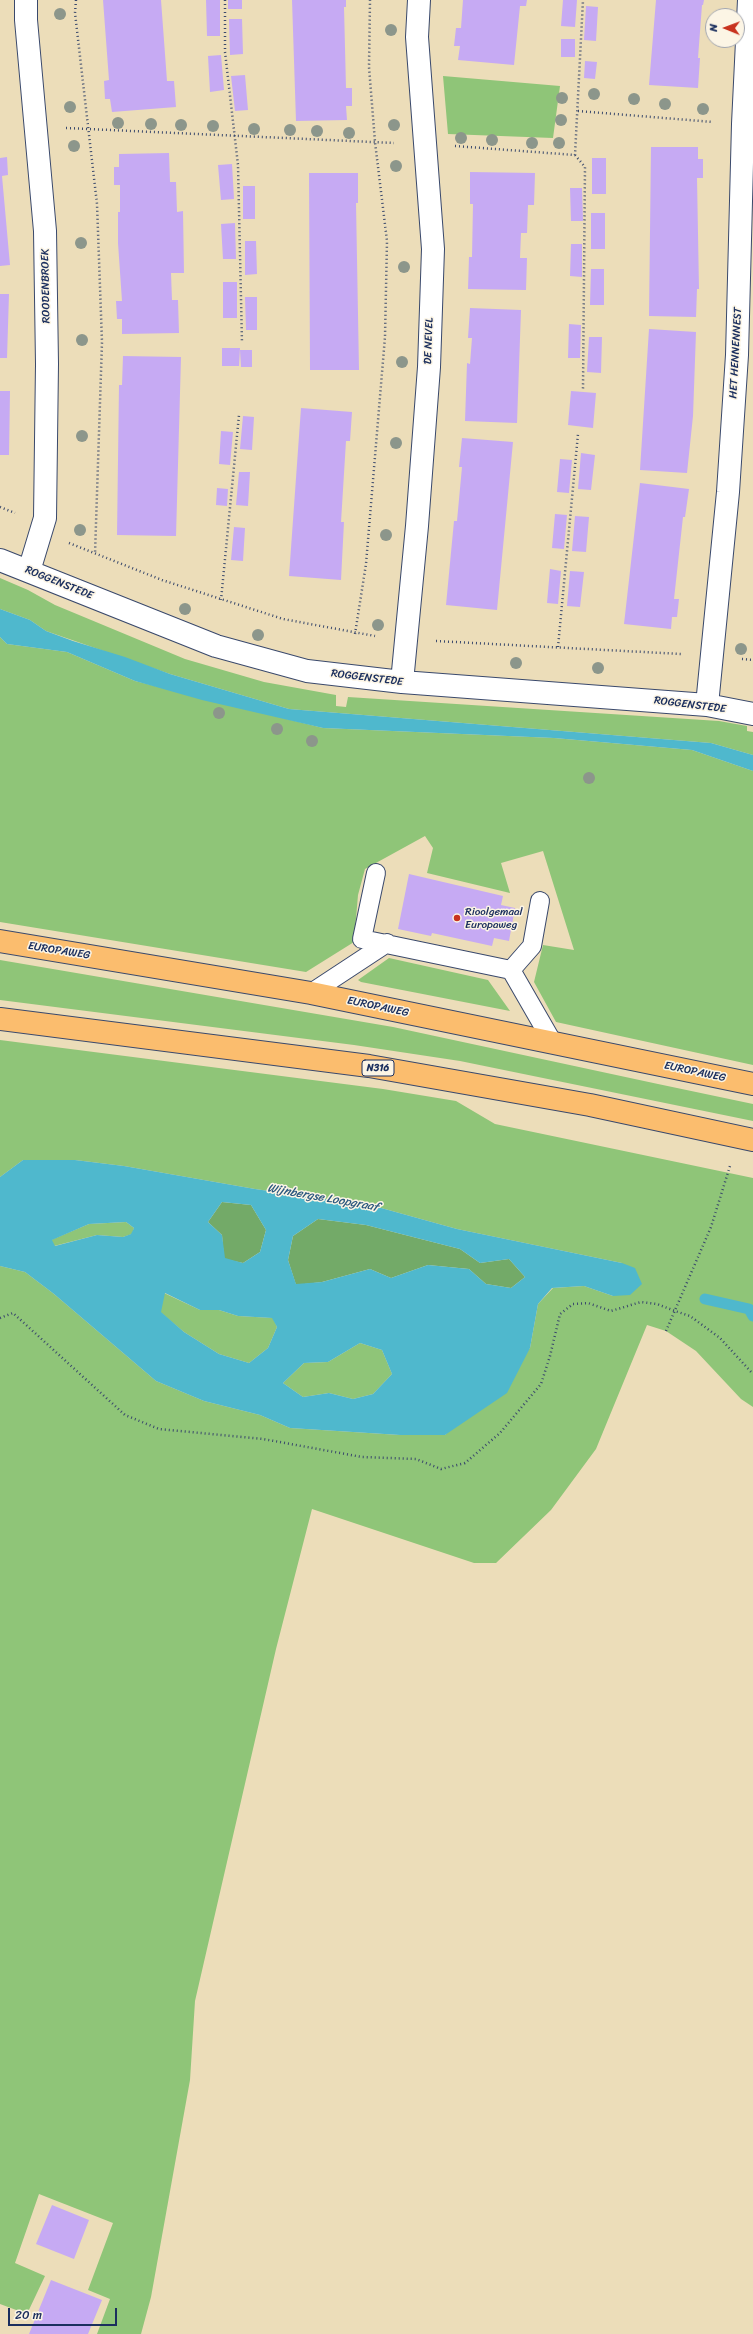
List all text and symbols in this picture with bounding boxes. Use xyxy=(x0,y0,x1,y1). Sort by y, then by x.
north arrow xyxy=(705,8,745,48)
text: N xyxy=(704,24,723,32)
street label: ROODENBROEK xyxy=(39,248,53,324)
street label: HET HENNENNEST xyxy=(727,307,745,399)
street label: DE NEVEL xyxy=(422,317,436,365)
street label: ROGGENSTEDE xyxy=(23,563,95,603)
street label: ROGGENSTEDE xyxy=(330,667,404,689)
street label: ROGGENSTEDE xyxy=(653,694,727,716)
place label: Rioolgemaal Europaweg xyxy=(465,905,523,931)
marker: Rioolgemaal Europaweg xyxy=(452,913,462,923)
street label: EUROPAWEG xyxy=(27,940,91,962)
street label: EUROPAWEG xyxy=(346,994,410,1020)
street label: EUROPAWEG xyxy=(663,1059,727,1085)
road number: N316 xyxy=(362,1060,394,1076)
water label: Wijnbergse Loopgraaf xyxy=(266,1181,380,1215)
scale bar xyxy=(10,2300,119,2326)
text: 20 m xyxy=(15,2304,42,2326)

